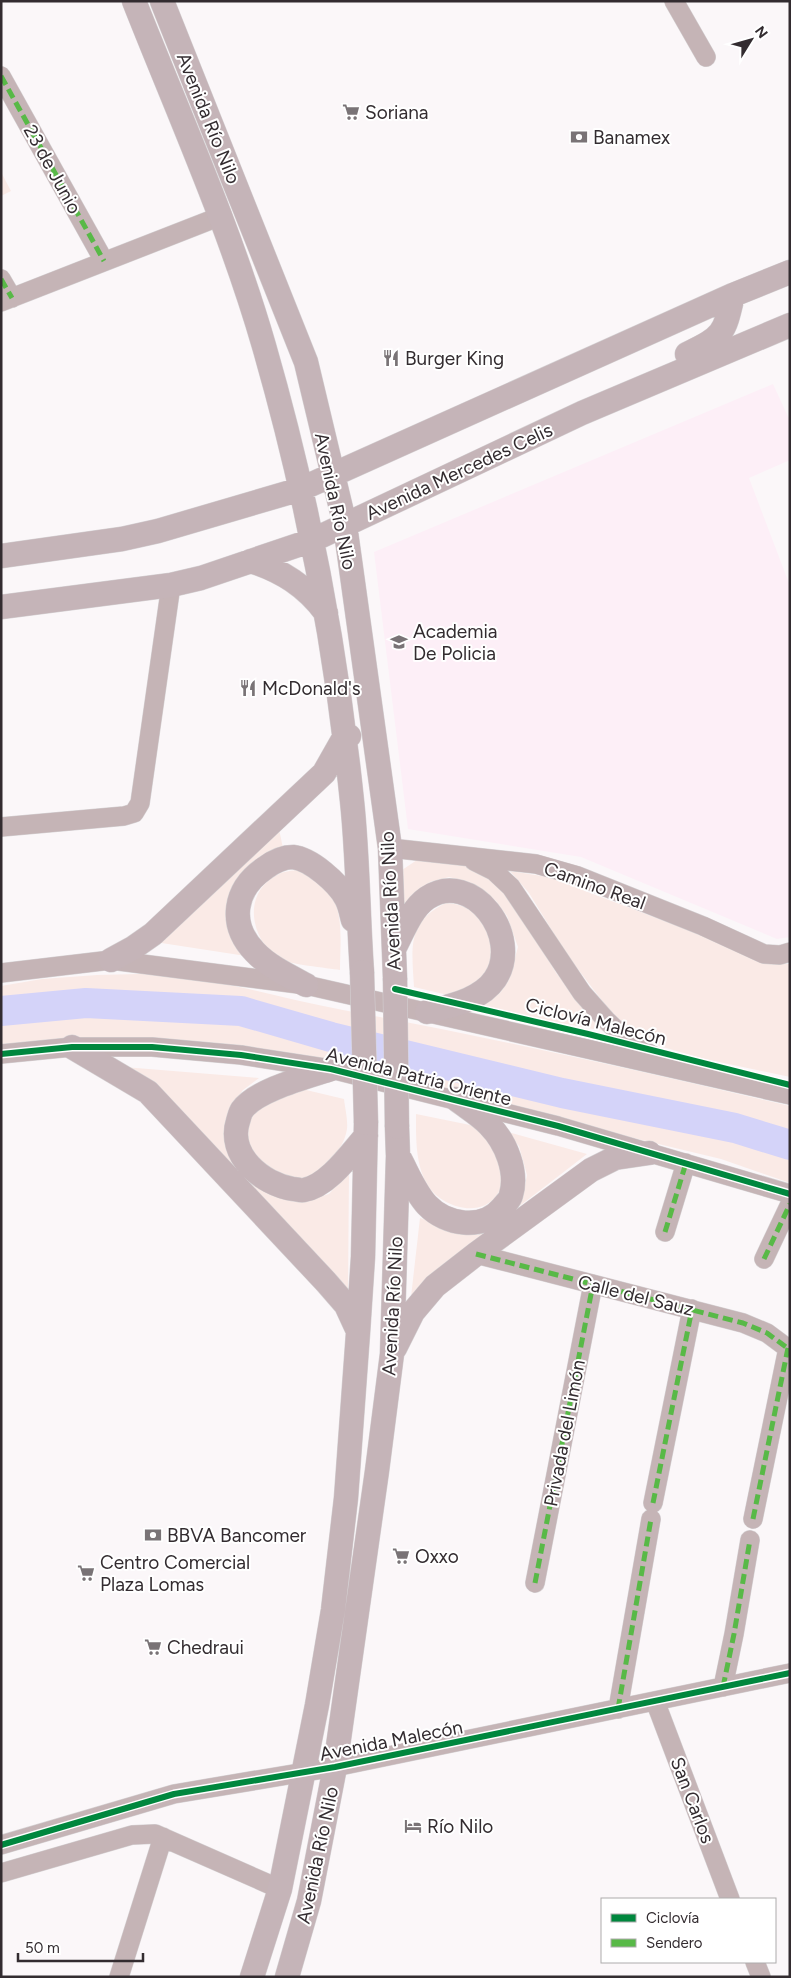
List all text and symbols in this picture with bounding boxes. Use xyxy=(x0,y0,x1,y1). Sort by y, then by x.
north arrow xyxy=(726,15,776,65)
text: N xyxy=(751,23,771,42)
street label: Avenida Río Nilo xyxy=(172,49,245,187)
place label: Soriana xyxy=(365,101,429,124)
supermarket icon: Soriana xyxy=(341,102,361,122)
street label: 23 de Junio xyxy=(19,121,86,218)
place label: Banamex xyxy=(593,126,670,149)
bank icon: Banamex xyxy=(569,127,589,147)
place label: Burger King xyxy=(405,347,504,370)
restaurant icon: Burger King xyxy=(381,348,401,368)
street label: Avenida Mercedes Celis xyxy=(362,418,556,525)
street label: Avenida Río Nilo xyxy=(310,430,361,572)
place label: Academia De Policia xyxy=(413,620,497,665)
school or university icon: Academia De Policia xyxy=(389,632,409,652)
place label: McDonald's xyxy=(262,677,361,700)
restaurant icon: McDonald's xyxy=(238,678,258,698)
street label: Avenida Río Nilo xyxy=(375,831,406,971)
street label: Camino Real xyxy=(541,856,649,914)
street label: Ciclovía Malecón xyxy=(523,993,669,1050)
street label: Avenida Patria Oriente xyxy=(324,1042,514,1111)
street label: Avenida Río Nilo xyxy=(377,1236,408,1376)
street label: Calle del Sauz xyxy=(576,1270,696,1321)
street label: Privada del Limón xyxy=(539,1358,590,1508)
place label: BBVA Bancomer xyxy=(167,1524,307,1547)
bank icon: BBVA Bancomer xyxy=(143,1525,163,1545)
place label: Oxxo xyxy=(415,1545,459,1568)
supermarket icon: Oxxo xyxy=(391,1546,411,1566)
place label: Centro Comercial Plaza Lomas xyxy=(100,1551,250,1596)
supermarket icon: Centro Comercial Plaza Lomas xyxy=(76,1563,96,1583)
place label: Chedraui xyxy=(167,1636,244,1659)
supermarket icon: Chedraui xyxy=(143,1637,163,1657)
street label: Avenida Malecón xyxy=(318,1715,465,1766)
street label: San Carlos xyxy=(666,1754,720,1847)
street label: Avenida Río Nilo xyxy=(292,1784,343,1926)
place label: Río Nilo xyxy=(427,1815,493,1838)
hotel icon: Río Nilo xyxy=(403,1816,423,1836)
legend xyxy=(601,1898,776,1963)
text: Ciclovía xyxy=(646,1909,699,1927)
scale bar xyxy=(18,1930,142,1962)
text: Sendero xyxy=(646,1934,703,1952)
text: 50 m xyxy=(25,1939,60,1957)

